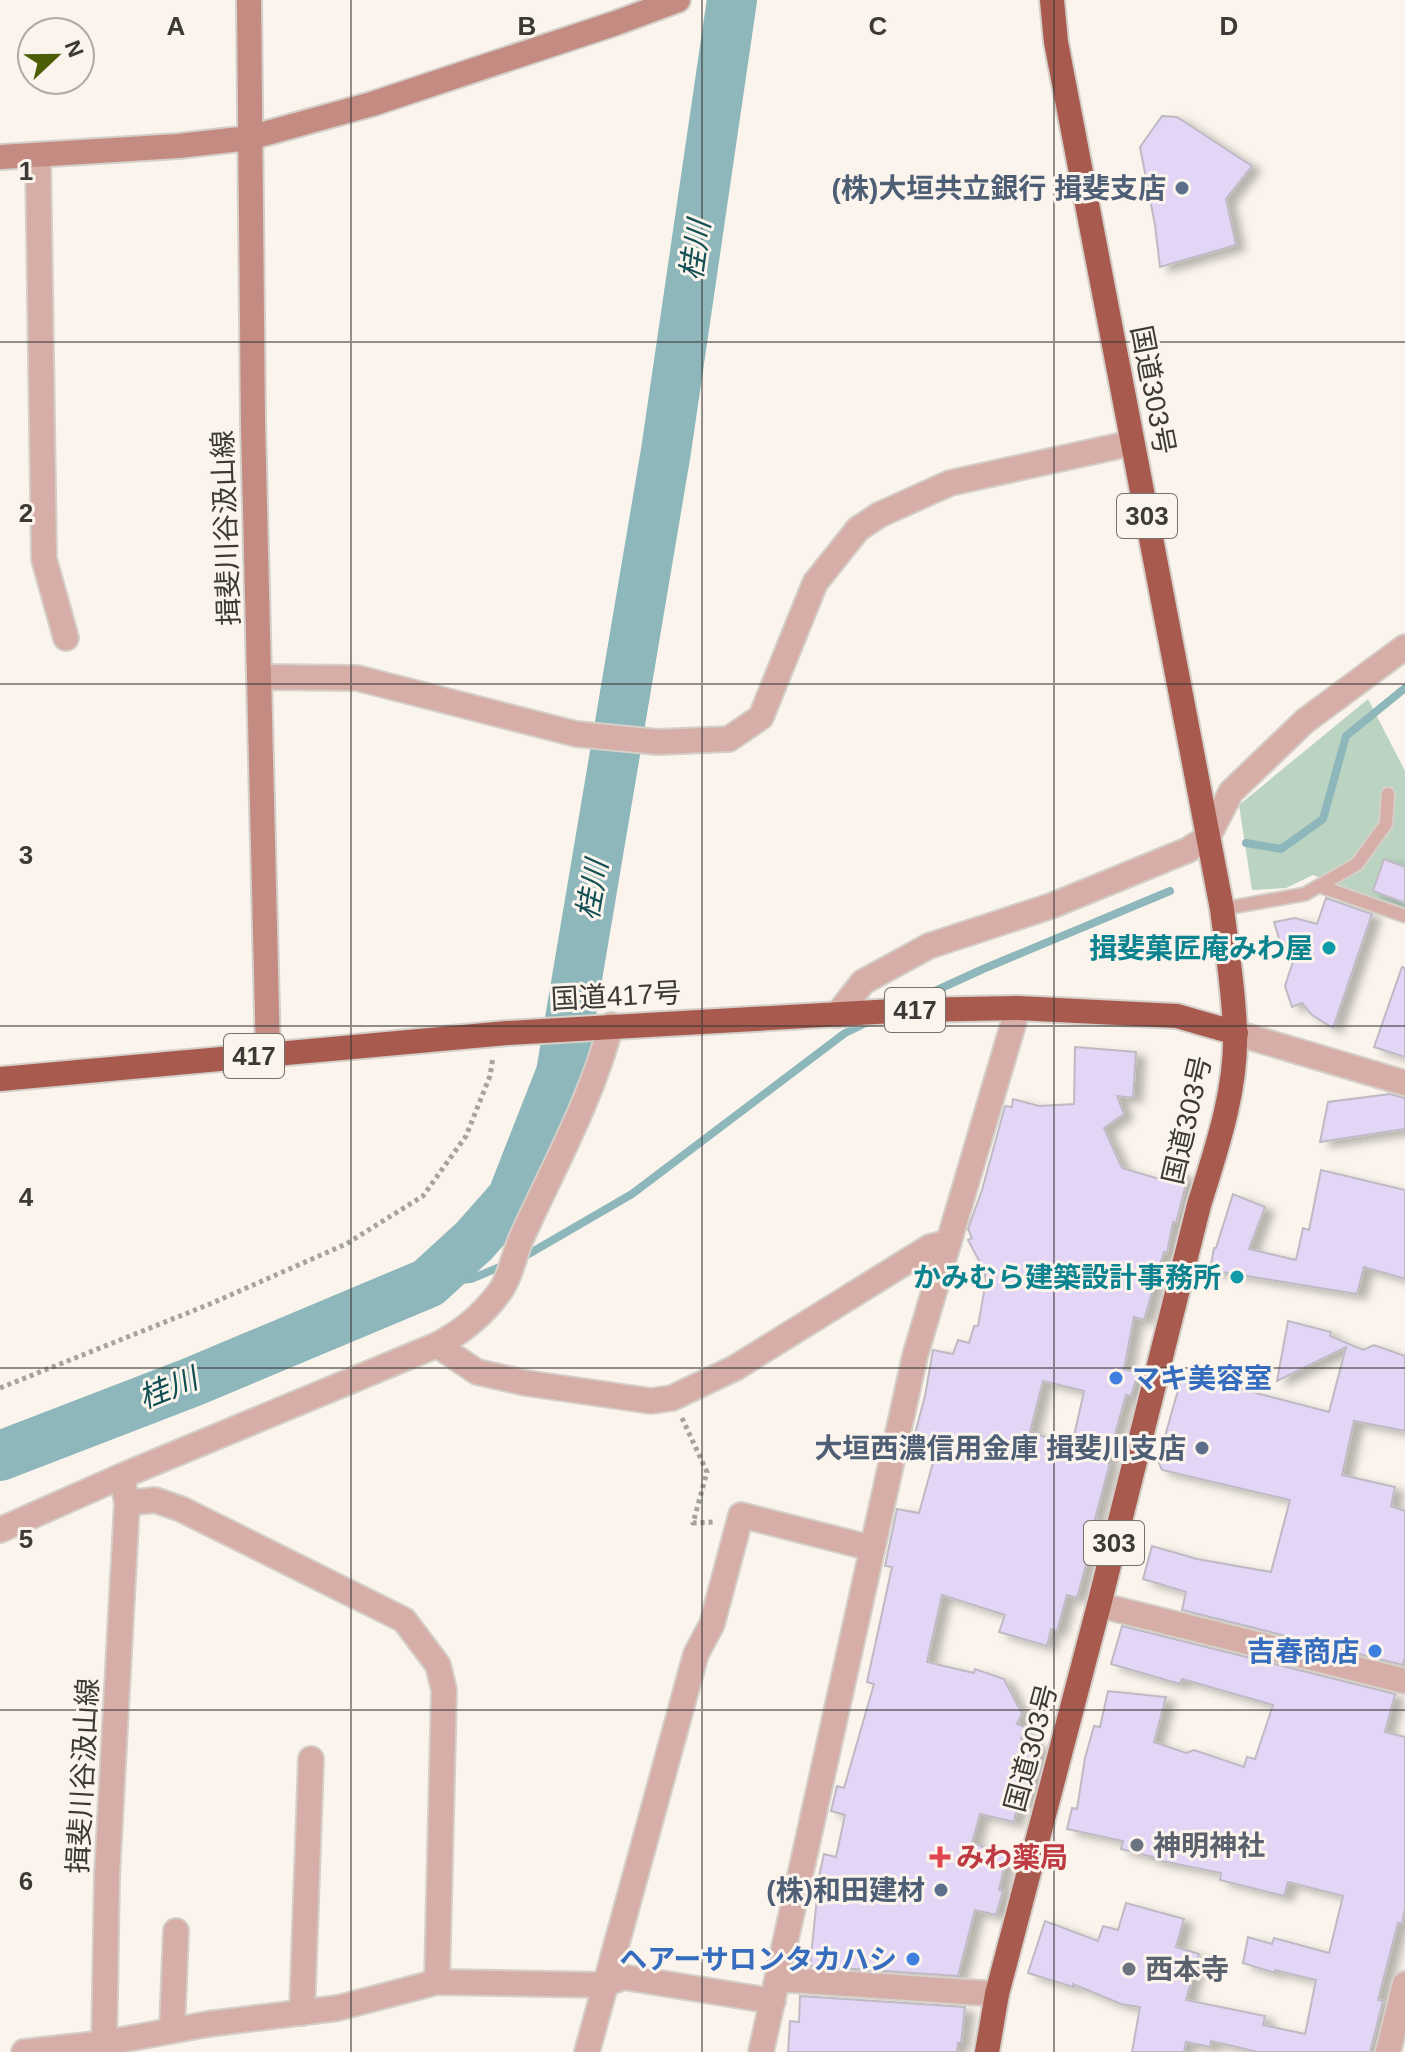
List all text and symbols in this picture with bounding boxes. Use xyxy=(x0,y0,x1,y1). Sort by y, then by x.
text: A xyxy=(167,11,186,41)
text: B xyxy=(518,11,536,41)
text: C xyxy=(869,11,888,41)
text: D xyxy=(1220,11,1238,41)
north arrow xyxy=(16,16,96,96)
text: N xyxy=(60,37,89,61)
text: 1 xyxy=(19,156,33,186)
place label: (株)大垣共立銀行 揖斐支店 xyxy=(832,173,1166,204)
marker: (株)大垣共立銀行 揖斐支店 xyxy=(1173,179,1191,197)
water label: 桂川 xyxy=(674,215,716,282)
street label: 国道303号 xyxy=(1125,323,1181,457)
street label: 揖斐川谷汲山線 xyxy=(207,430,245,626)
road number: 303 xyxy=(1117,494,1177,538)
text: 2 xyxy=(19,498,33,528)
text: 3 xyxy=(19,840,33,870)
water label: 桂川 xyxy=(571,855,614,922)
place label: 揖斐菓匠庵みわ屋 xyxy=(1089,933,1313,964)
marker: 揖斐菓匠庵みわ屋 xyxy=(1320,939,1338,957)
street label: 国道417号 xyxy=(550,977,682,1015)
road number: 417 xyxy=(885,988,945,1032)
road number: 417 xyxy=(224,1034,284,1078)
street label: 国道303号 xyxy=(1157,1053,1217,1187)
text: 4 xyxy=(19,1182,34,1212)
place label: かみむら建築設計事務所 xyxy=(913,1262,1221,1293)
marker: かみむら建築設計事務所 xyxy=(1228,1268,1246,1286)
water label: 桂川 xyxy=(134,1360,205,1415)
place label: マキ美容室 xyxy=(1132,1363,1272,1394)
marker: マキ美容室 xyxy=(1107,1369,1125,1387)
place label: 大垣西濃信用金庫 揖斐川支店 xyxy=(814,1433,1186,1464)
marker: 大垣西濃信用金庫 揖斐川支店 xyxy=(1193,1439,1211,1457)
road number: 303 xyxy=(1084,1521,1144,1565)
text: 5 xyxy=(19,1524,33,1554)
place label: 吉春商店 xyxy=(1247,1636,1359,1667)
marker: 吉春商店 xyxy=(1366,1642,1384,1660)
street label: 揖斐川谷汲山線 xyxy=(62,1677,104,1875)
street label: 国道303号 xyxy=(999,1681,1063,1815)
place label: 神明神社 xyxy=(1153,1830,1265,1861)
marker: 神明神社 xyxy=(1128,1836,1146,1854)
place label: みわ薬局 xyxy=(956,1842,1068,1873)
marker: みわ薬局 xyxy=(931,1848,949,1866)
text: 6 xyxy=(19,1866,33,1896)
place label: (株)和田建材 xyxy=(766,1875,925,1906)
marker: (株)和田建材 xyxy=(932,1881,950,1899)
place label: ヘアーサロンタカハシ xyxy=(619,1944,897,1975)
marker: ヘアーサロンタカハシ xyxy=(904,1950,922,1968)
place label: 西本寺 xyxy=(1145,1954,1229,1985)
marker: 西本寺 xyxy=(1120,1960,1138,1978)

